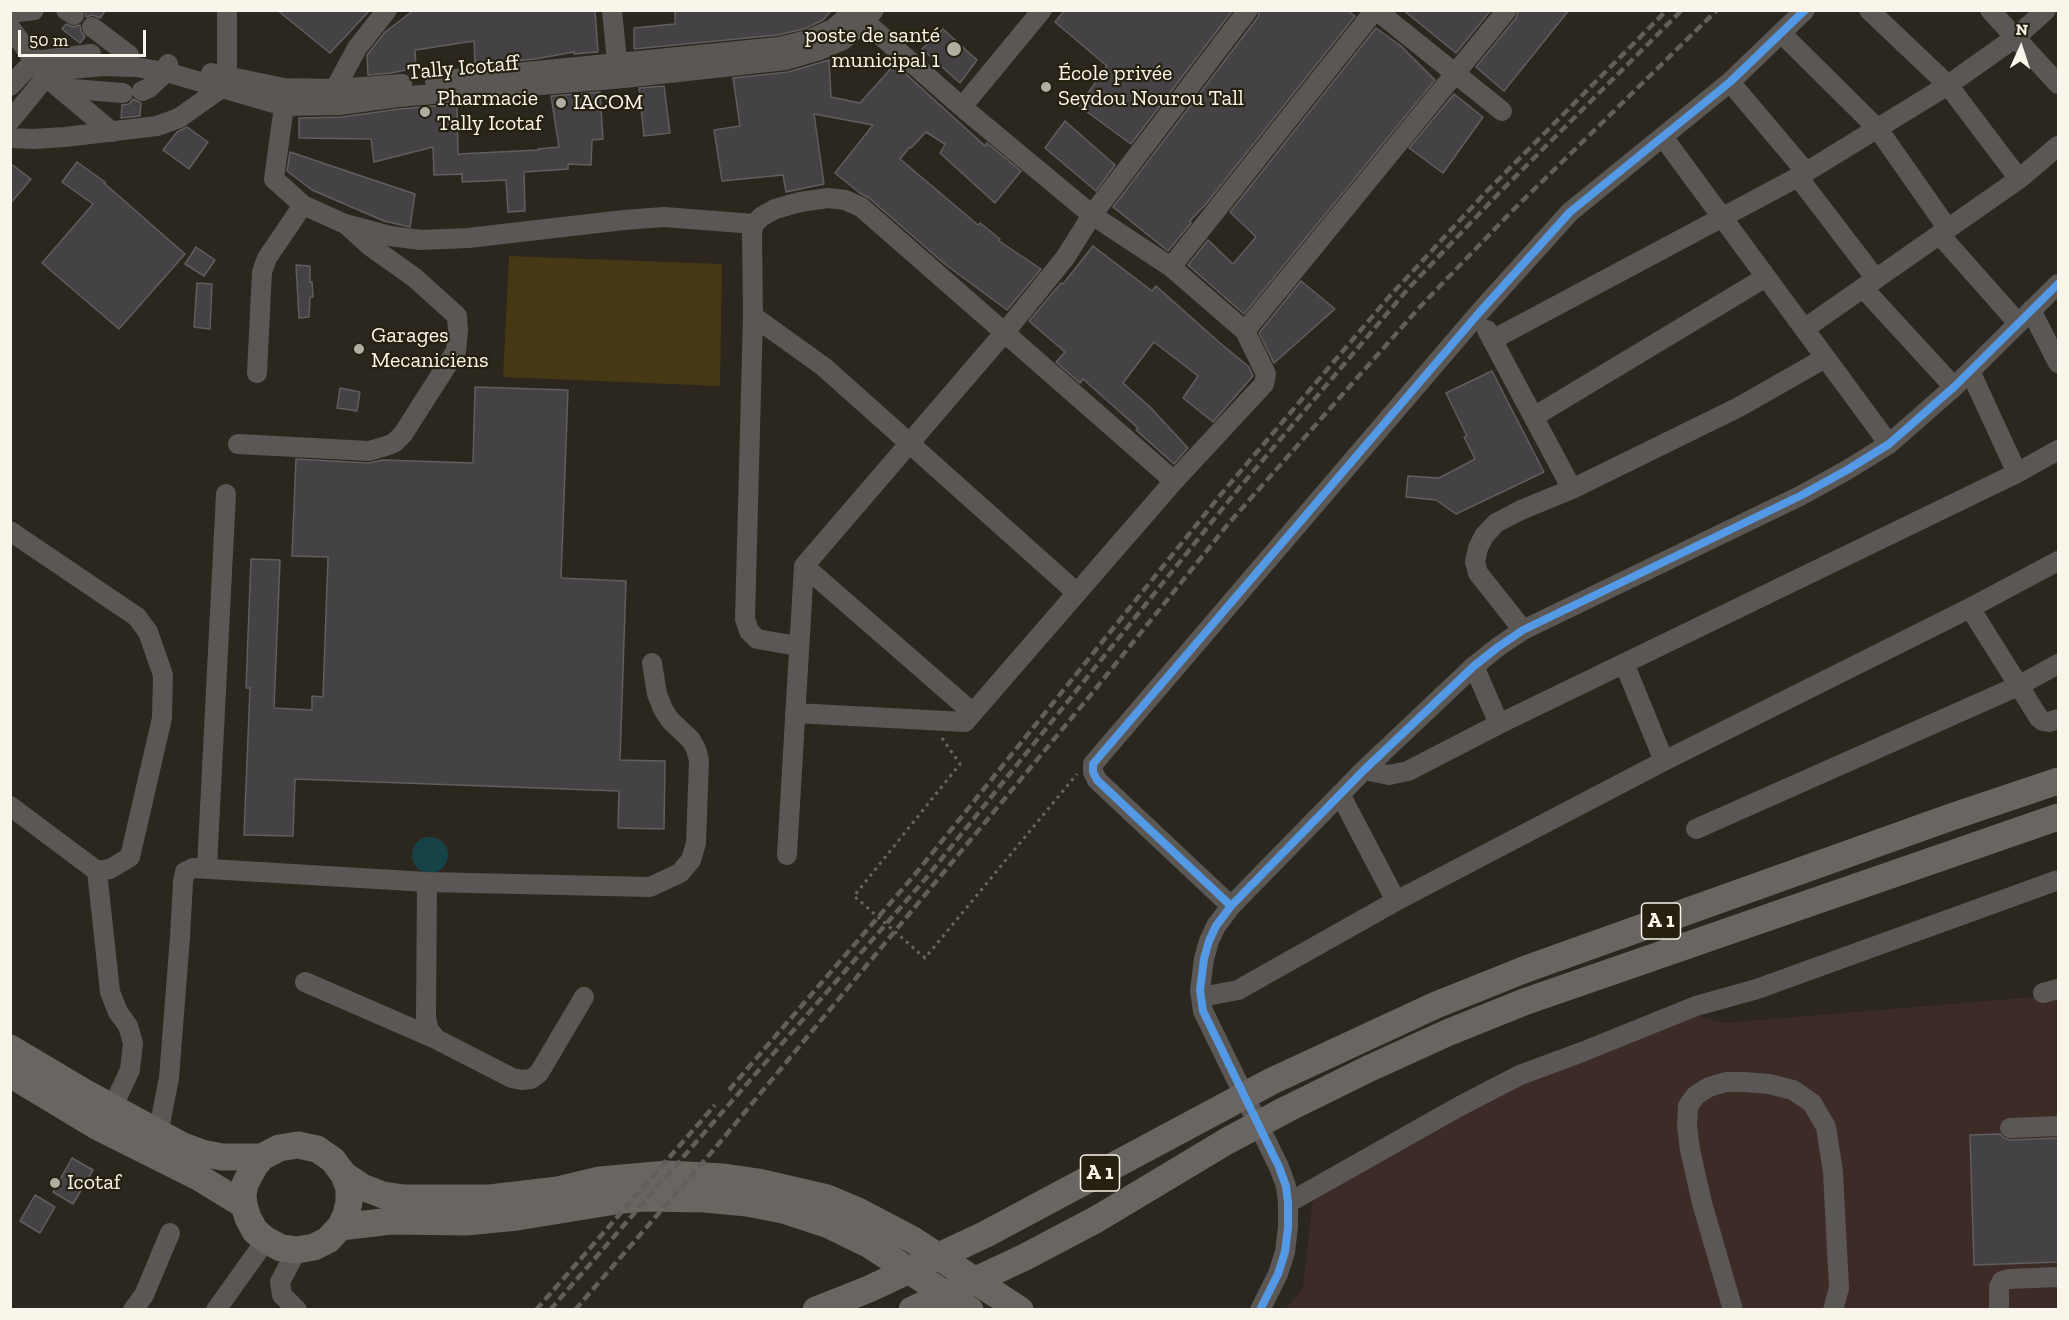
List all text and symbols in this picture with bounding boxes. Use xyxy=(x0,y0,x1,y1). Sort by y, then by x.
scale bar xyxy=(21,18,148,56)
north arrow xyxy=(1991,18,2051,78)
text: N xyxy=(2015,20,2029,39)
place label: poste de santé municipal 1 xyxy=(805,23,940,74)
text: 50 m xyxy=(29,29,68,51)
marker: poste de santé municipal 1 xyxy=(945,40,963,58)
street label: Tally Icotaff xyxy=(406,50,520,86)
place label: École privée Seydou Nourou Tall xyxy=(1058,61,1244,112)
marker: École privée Seydou Nourou Tall xyxy=(1039,80,1053,94)
place label: Pharmacie Tally Icotaf xyxy=(437,86,542,138)
place label: IACOM xyxy=(573,90,643,116)
marker: IACOM xyxy=(554,96,568,110)
marker: Pharmacie Tally Icotaf xyxy=(418,105,432,119)
place label: Garages Mecaniciens xyxy=(371,323,489,374)
marker: Garages Mecaniciens xyxy=(352,342,366,356)
road number: A 1 xyxy=(1642,903,1680,939)
road number: A 1 xyxy=(1080,1155,1120,1191)
place label: Icotaf xyxy=(67,1170,121,1196)
marker: Icotaf xyxy=(48,1176,62,1190)

